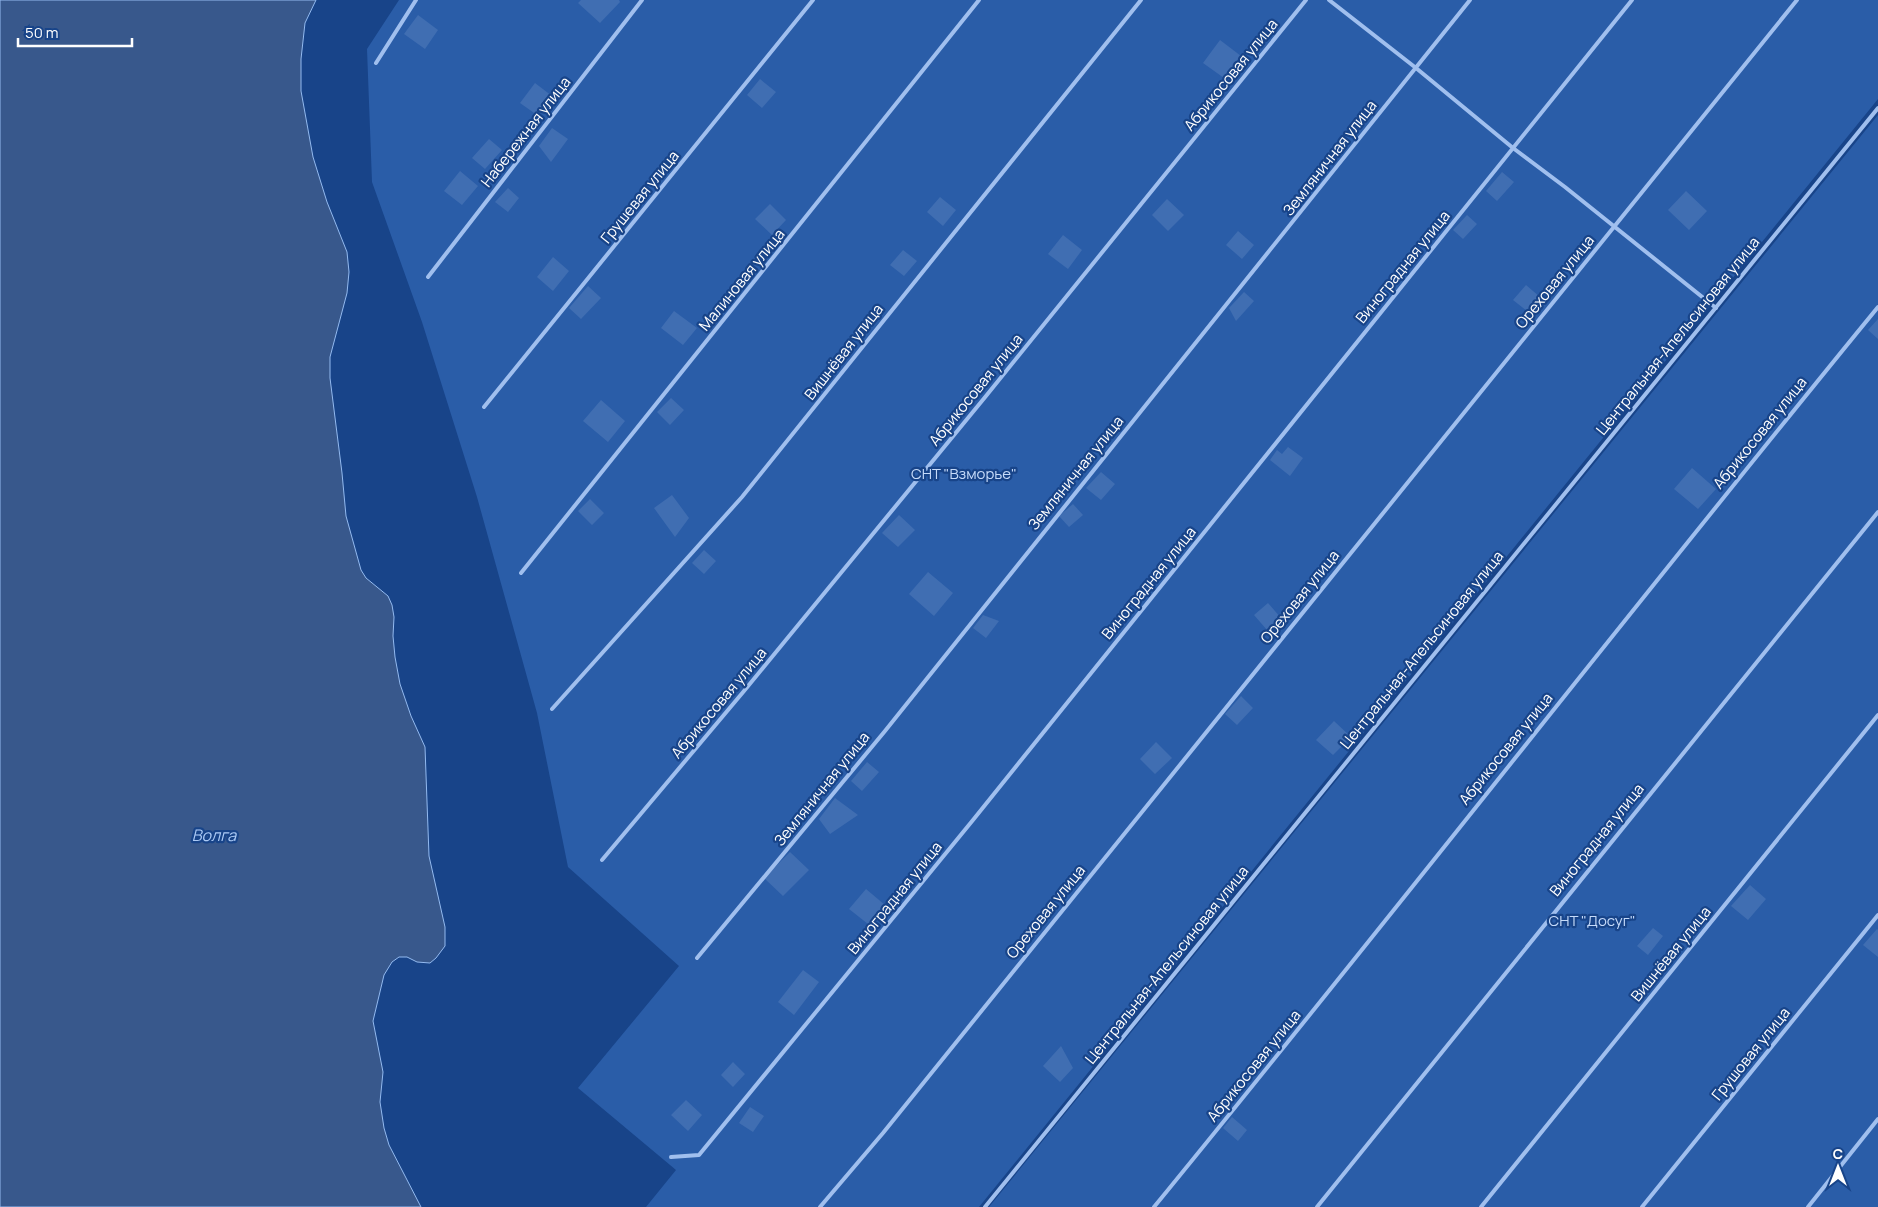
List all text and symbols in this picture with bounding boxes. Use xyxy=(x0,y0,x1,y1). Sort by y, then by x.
street label: Абрикосовая улица xyxy=(1179,14,1282,135)
scale bar xyxy=(18,15,131,47)
text: 50 m xyxy=(25,22,59,43)
street label: Набережная улица xyxy=(476,72,575,191)
street label: Земляничная улица xyxy=(1278,96,1381,220)
street label: Грушевая улица xyxy=(596,146,684,248)
street label: Виноградная улица xyxy=(1351,206,1455,327)
street label: Малиновая улица xyxy=(694,224,789,335)
street label: Ореховая улица xyxy=(1510,231,1599,333)
street label: Центральная-Апельсиновая улица xyxy=(1591,232,1764,439)
street label: Вишнёвая улица xyxy=(799,299,888,404)
street label: Абрикосовая улица xyxy=(924,329,1027,450)
street label: Абрикосовая улица xyxy=(1708,372,1811,493)
street label: Земляничная улица xyxy=(1023,411,1128,534)
park label: СНТ "Взморье" xyxy=(911,463,1017,484)
street label: Виноградная улица xyxy=(1097,522,1201,643)
street label: Ореховая улица xyxy=(1255,546,1344,648)
street label: Центральная-Апельсиновая улица xyxy=(1335,546,1508,753)
street label: Абрикосовая улица xyxy=(666,643,771,763)
street label: Абрикосовая улица xyxy=(1454,688,1557,809)
street label: Земляничная улица xyxy=(769,727,874,850)
street label: Виноградная улица xyxy=(1545,779,1649,900)
water label: Волга xyxy=(192,824,237,846)
street label: Виноградная улица xyxy=(843,837,947,958)
street label: Ореховая улица xyxy=(1001,861,1090,963)
street label: Центральная-Апельсиновая улица xyxy=(1080,861,1253,1068)
street label: Вишнёвая улица xyxy=(1626,902,1716,1006)
park label: СНТ "Досуг" xyxy=(1548,910,1636,931)
street label: Грушовая улица xyxy=(1707,1003,1795,1105)
street label: Абрикосовая улица xyxy=(1202,1005,1305,1126)
north arrow xyxy=(1813,1142,1863,1192)
text: С xyxy=(1833,1144,1843,1163)

